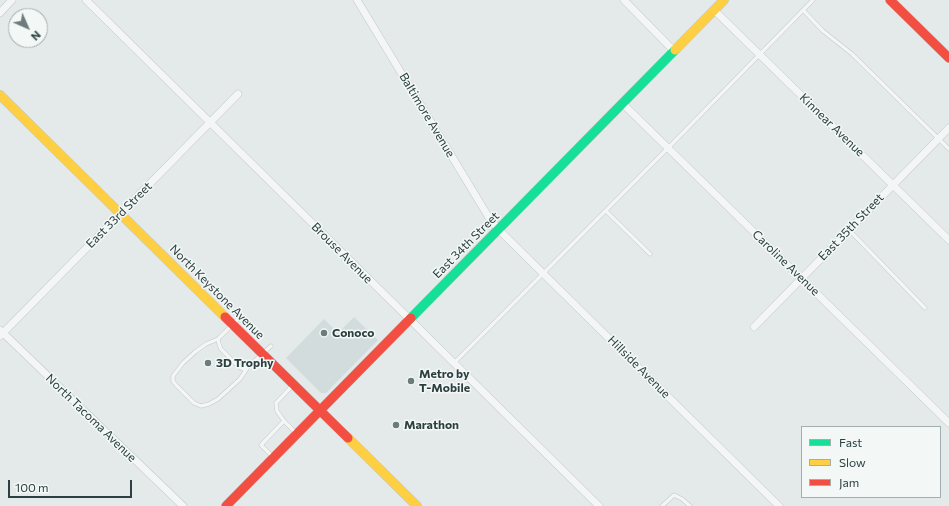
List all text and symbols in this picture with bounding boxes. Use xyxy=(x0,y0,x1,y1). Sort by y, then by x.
north arrow xyxy=(8,8,48,48)
text: N xyxy=(29,29,44,44)
street label: Baltimore Avenue xyxy=(396,70,458,160)
street label: Kinnear Avenue xyxy=(797,90,867,160)
street label: East 33rd Street xyxy=(83,179,155,251)
street label: East 35th Street xyxy=(815,190,887,264)
street label: East 34th Street xyxy=(430,209,502,281)
street label: Brouse Avenue xyxy=(309,220,375,286)
street label: Caroline Avenue xyxy=(749,227,823,299)
street label: North Keystone Avenue xyxy=(167,242,267,342)
place label: Conoco xyxy=(332,326,374,340)
marker: Conoco xyxy=(319,328,329,338)
street label: Hillside Avenue xyxy=(605,333,673,401)
place label: 3D Trophy xyxy=(216,356,274,370)
marker: 3D Trophy xyxy=(203,358,213,368)
place label: Metro by T-Mobile xyxy=(419,367,470,395)
street label: North Tacoma Avenue xyxy=(43,371,139,465)
marker: Metro by T-Mobile xyxy=(406,376,416,386)
place label: Marathon xyxy=(404,418,459,432)
marker: Marathon xyxy=(391,420,401,430)
legend xyxy=(801,426,941,498)
text: Fast xyxy=(839,435,862,449)
text: Slow xyxy=(839,455,866,469)
scale bar xyxy=(10,472,134,498)
text: Jam xyxy=(839,475,859,489)
text: 100 m xyxy=(15,480,49,494)

